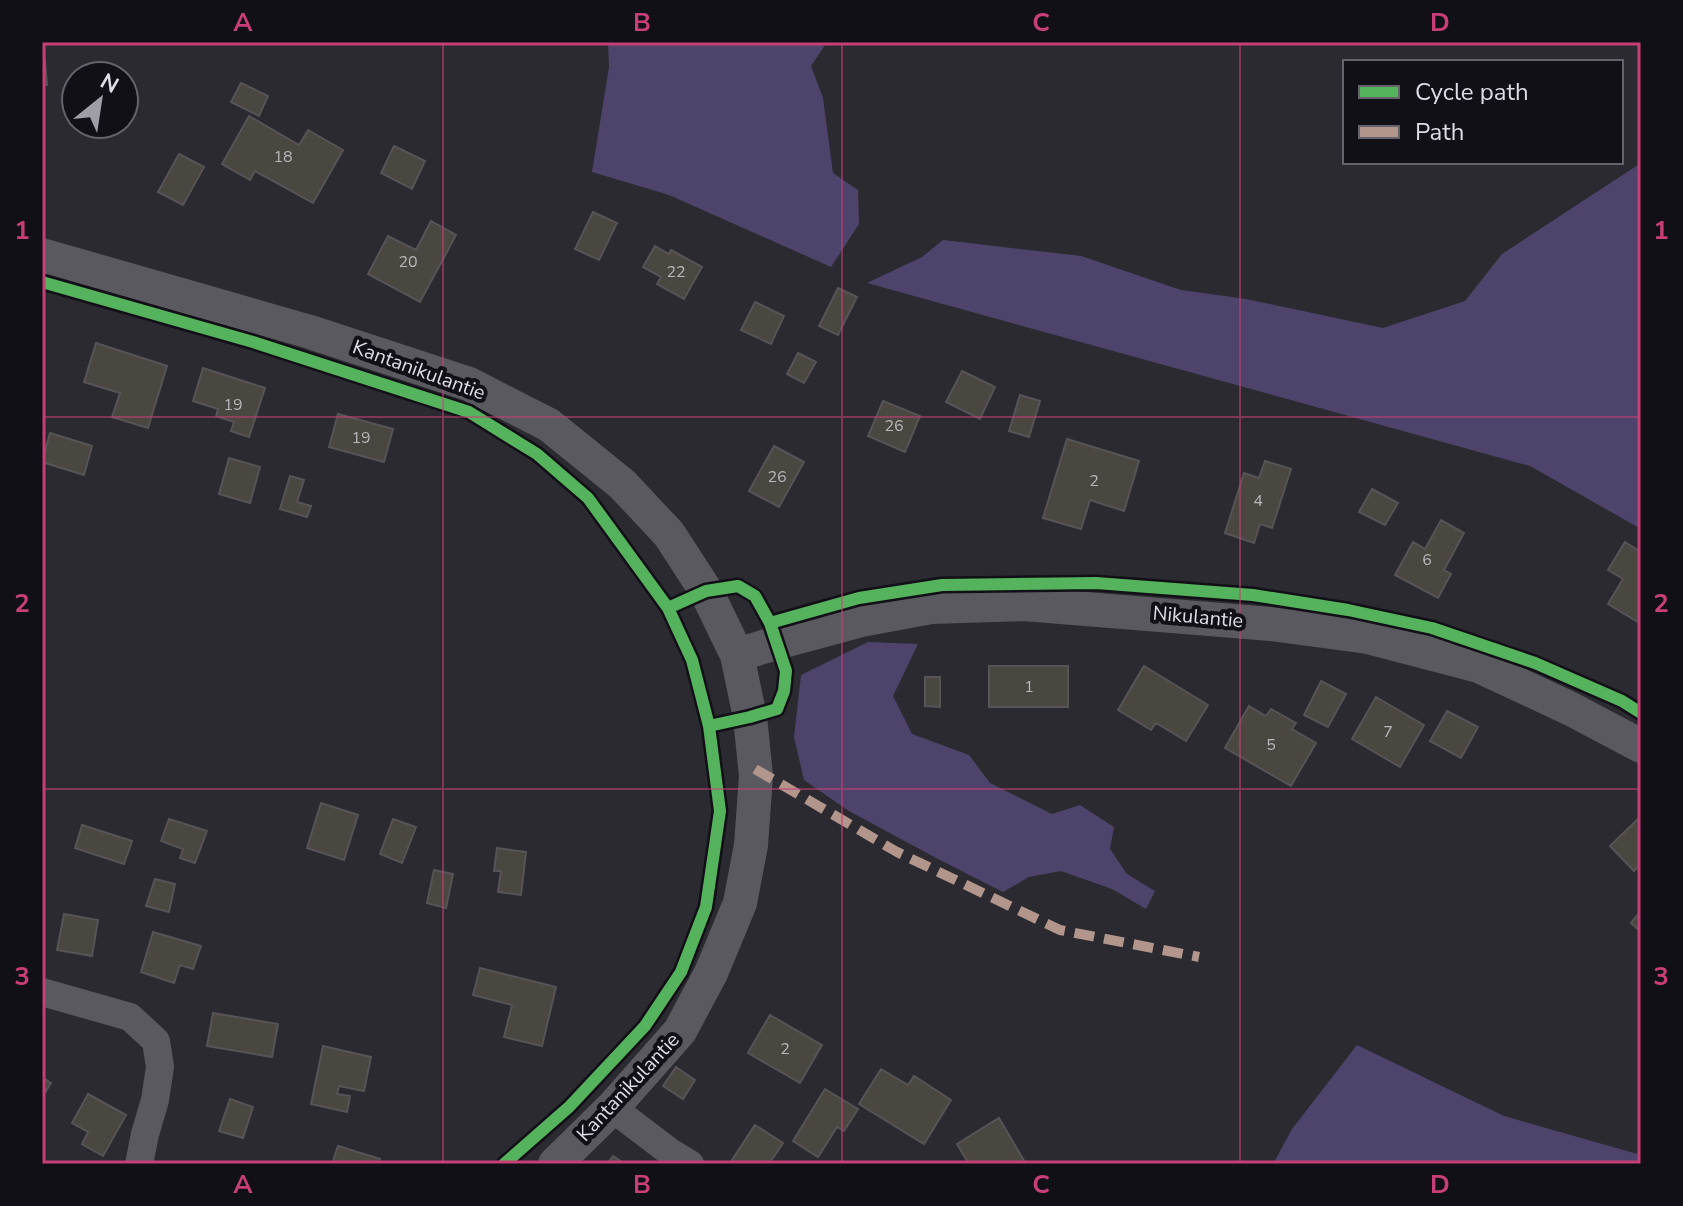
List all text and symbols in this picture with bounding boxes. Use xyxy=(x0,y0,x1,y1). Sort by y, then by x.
text: A xyxy=(233,5,253,40)
text: B xyxy=(633,5,651,40)
text: C xyxy=(1032,5,1050,40)
text: D xyxy=(1430,5,1450,40)
north arrow xyxy=(60,60,140,140)
legend xyxy=(1343,60,1623,164)
text: N xyxy=(95,66,124,101)
text: Cycle path xyxy=(1415,76,1529,108)
text: Path xyxy=(1415,116,1464,148)
house number: 18 xyxy=(273,146,293,168)
text: 1 xyxy=(14,213,30,248)
text: 1 xyxy=(1653,213,1669,248)
house number: 20 xyxy=(398,251,418,273)
house number: 22 xyxy=(666,261,686,283)
street label: Kantanikulantie xyxy=(349,333,489,407)
house number: 19 xyxy=(223,394,243,416)
house number: 26 xyxy=(884,415,904,437)
house number: 19 xyxy=(351,427,371,449)
house number: 26 xyxy=(767,466,787,488)
house number: 2 xyxy=(1089,470,1099,492)
house number: 4 xyxy=(1253,490,1263,512)
house number: 6 xyxy=(1422,549,1432,571)
text: 2 xyxy=(14,586,30,621)
text: 2 xyxy=(1653,586,1669,621)
street label: Nikulantie xyxy=(1152,600,1244,634)
house number: 1 xyxy=(1024,676,1034,698)
house number: 7 xyxy=(1383,721,1393,743)
house number: 5 xyxy=(1266,734,1276,756)
text: 3 xyxy=(14,959,30,994)
text: 3 xyxy=(1653,959,1669,994)
street label: Kantanikulantie xyxy=(571,1027,685,1147)
house number: 2 xyxy=(780,1038,790,1060)
text: A xyxy=(233,1167,253,1202)
text: B xyxy=(633,1167,651,1202)
text: C xyxy=(1032,1167,1050,1202)
text: D xyxy=(1430,1167,1450,1202)

